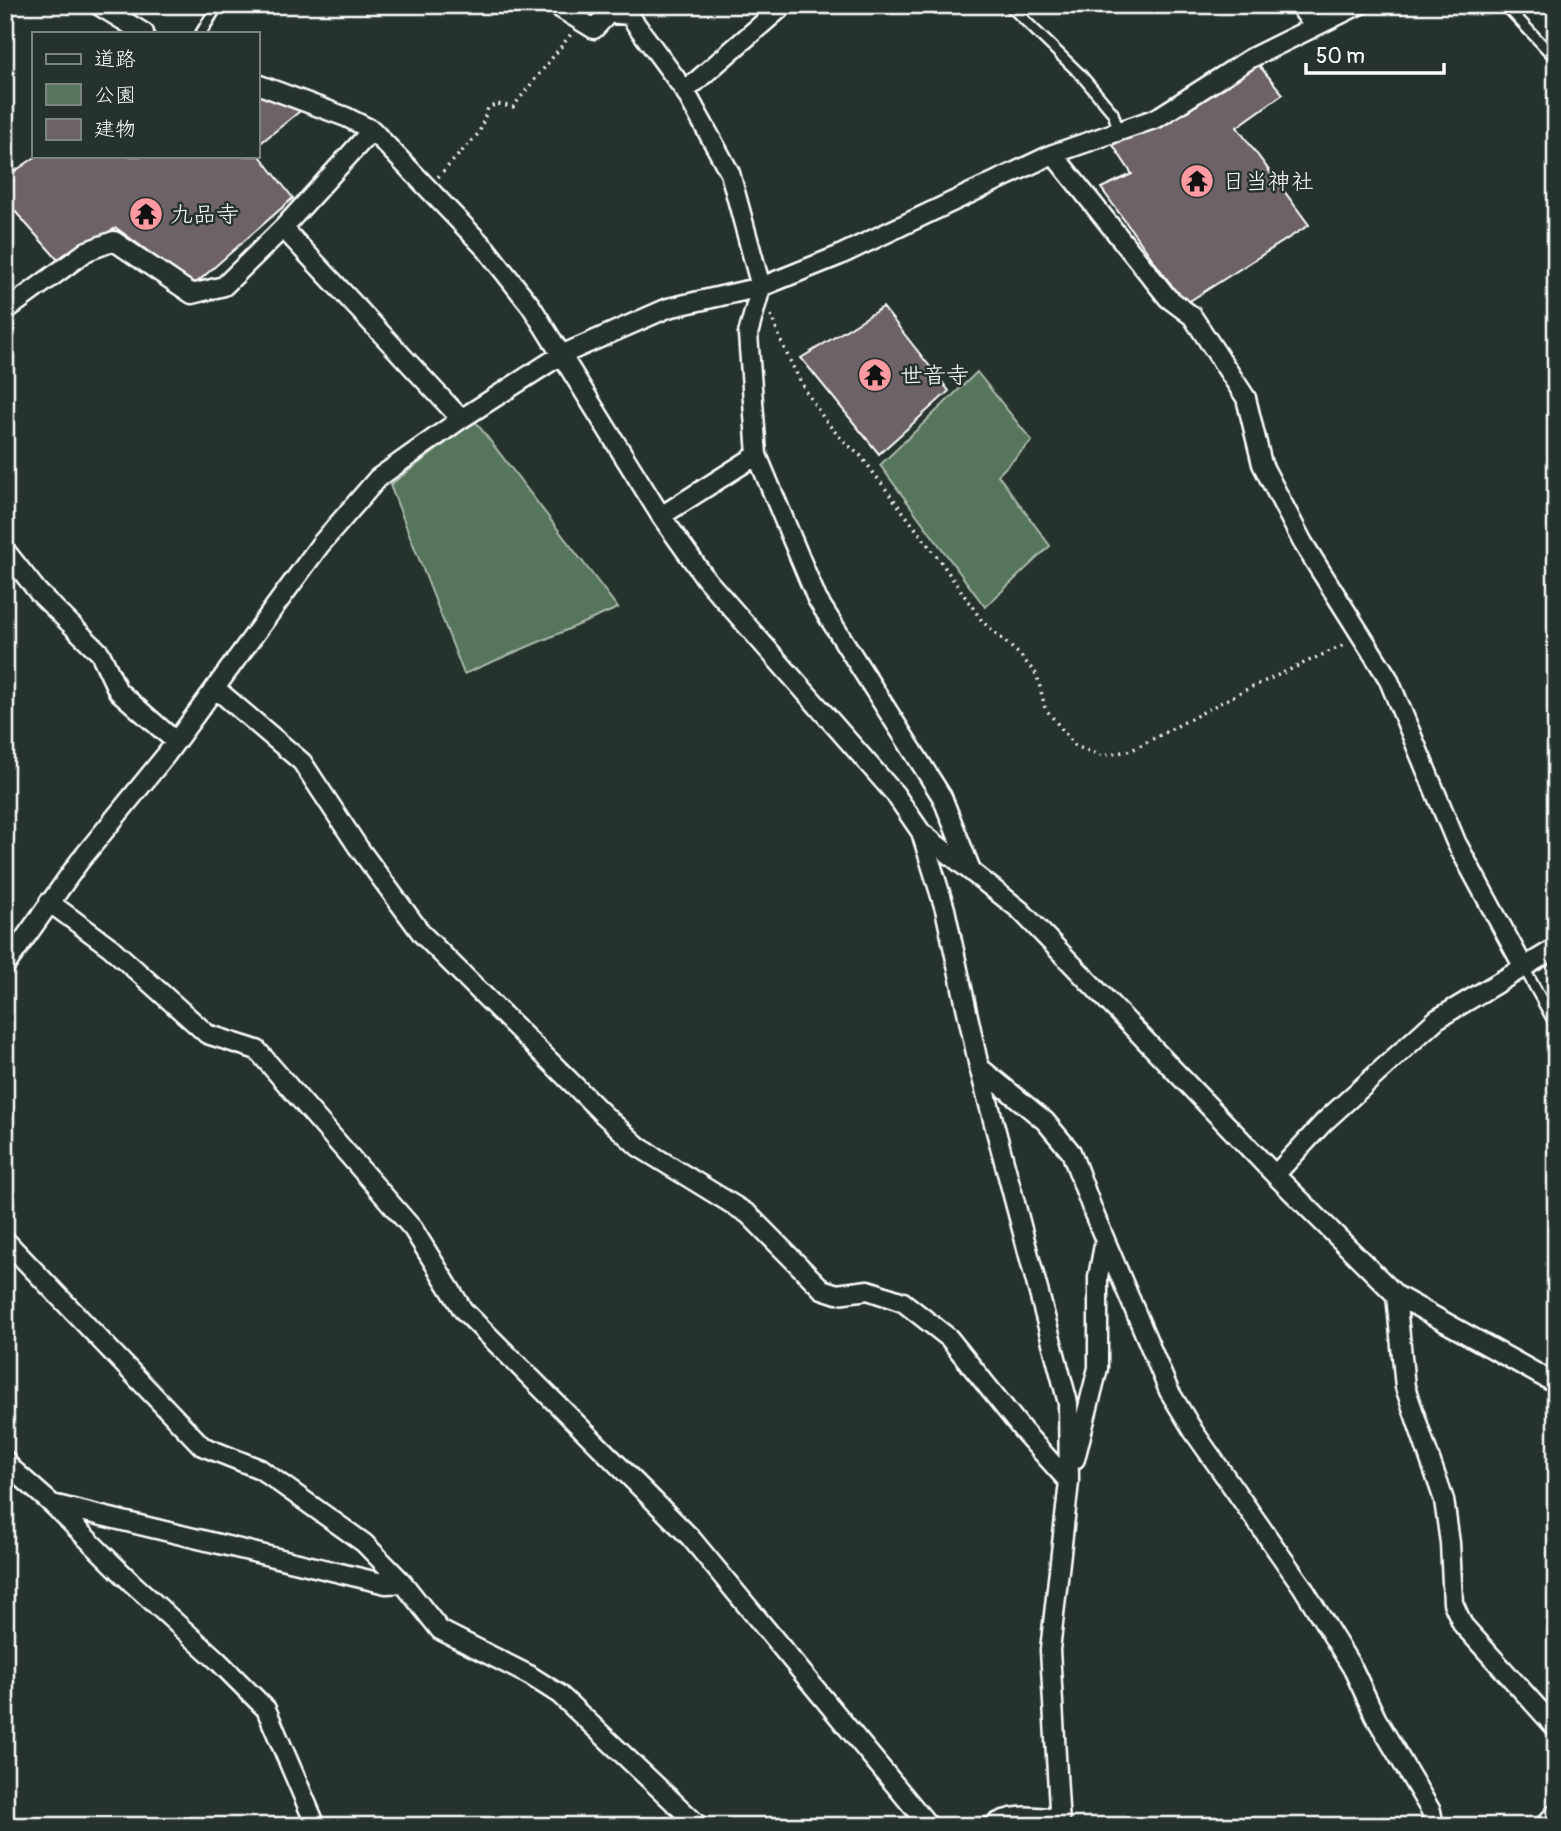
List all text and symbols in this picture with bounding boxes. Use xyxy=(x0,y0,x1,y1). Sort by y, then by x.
legend xyxy=(32,32,259,158)
scale bar xyxy=(1306,32,1444,76)
text: 50 m xyxy=(1316,43,1365,70)
text: 道路 xyxy=(94,46,136,73)
text: 公園 xyxy=(94,82,136,109)
text: 建物 xyxy=(94,116,136,143)
temple icon: 日当神社 xyxy=(1178,162,1216,200)
place label: 日当神社 xyxy=(1222,167,1314,196)
temple icon: 九品寺 xyxy=(127,195,165,233)
place label: 九品寺 xyxy=(170,200,239,229)
temple icon: 世音寺 xyxy=(856,356,894,394)
place label: 世音寺 xyxy=(900,361,969,390)

